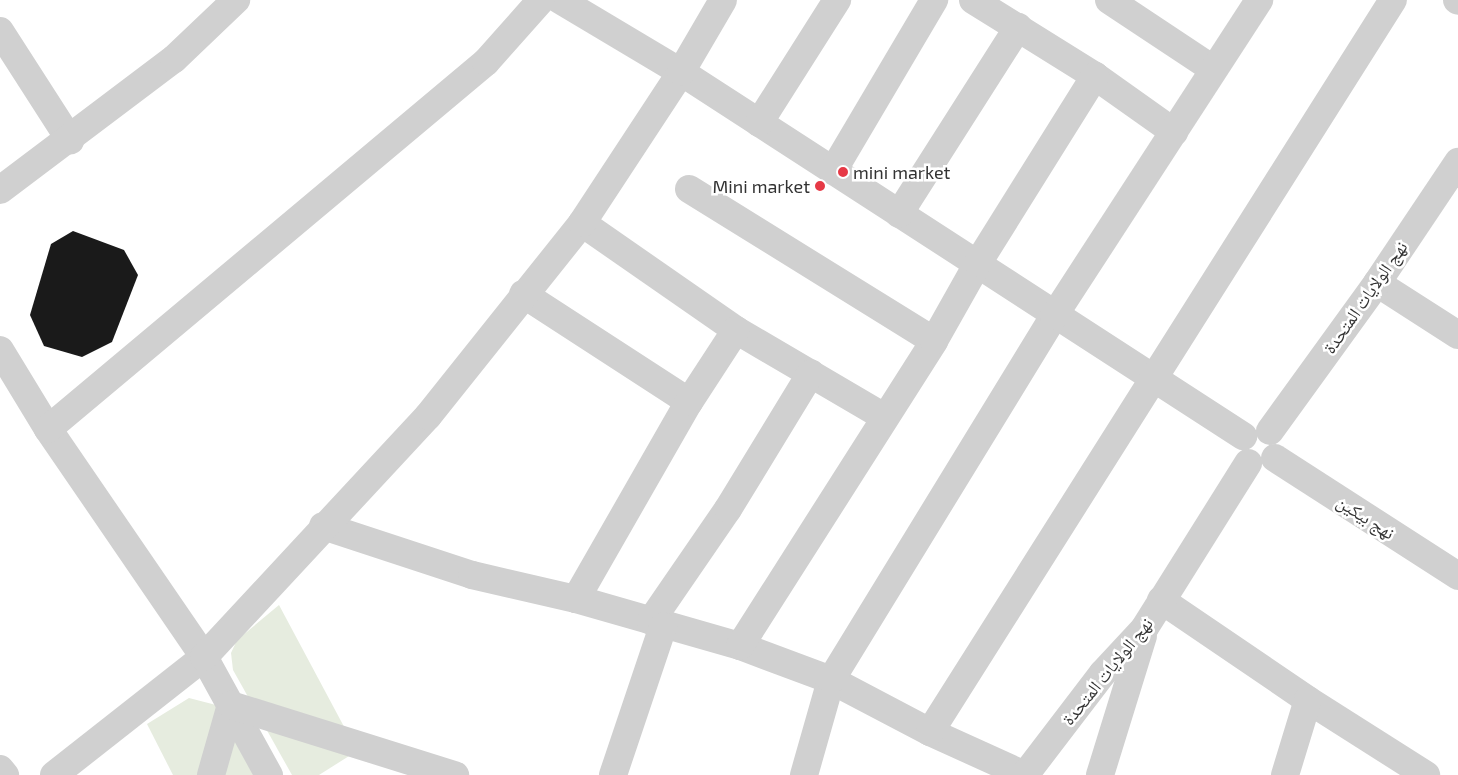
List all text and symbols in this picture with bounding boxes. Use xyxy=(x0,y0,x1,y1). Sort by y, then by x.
place label: mini market xyxy=(853,161,950,183)
marker: mini market xyxy=(837,166,849,178)
place label: Mini market xyxy=(713,175,810,197)
marker: Mini market xyxy=(814,180,826,192)
street label: نهج الولايات المتحدة xyxy=(1318,237,1412,357)
street label: نهج بيكين xyxy=(1333,490,1399,544)
street label: نهج الولايات المتحدة xyxy=(1057,613,1157,729)

